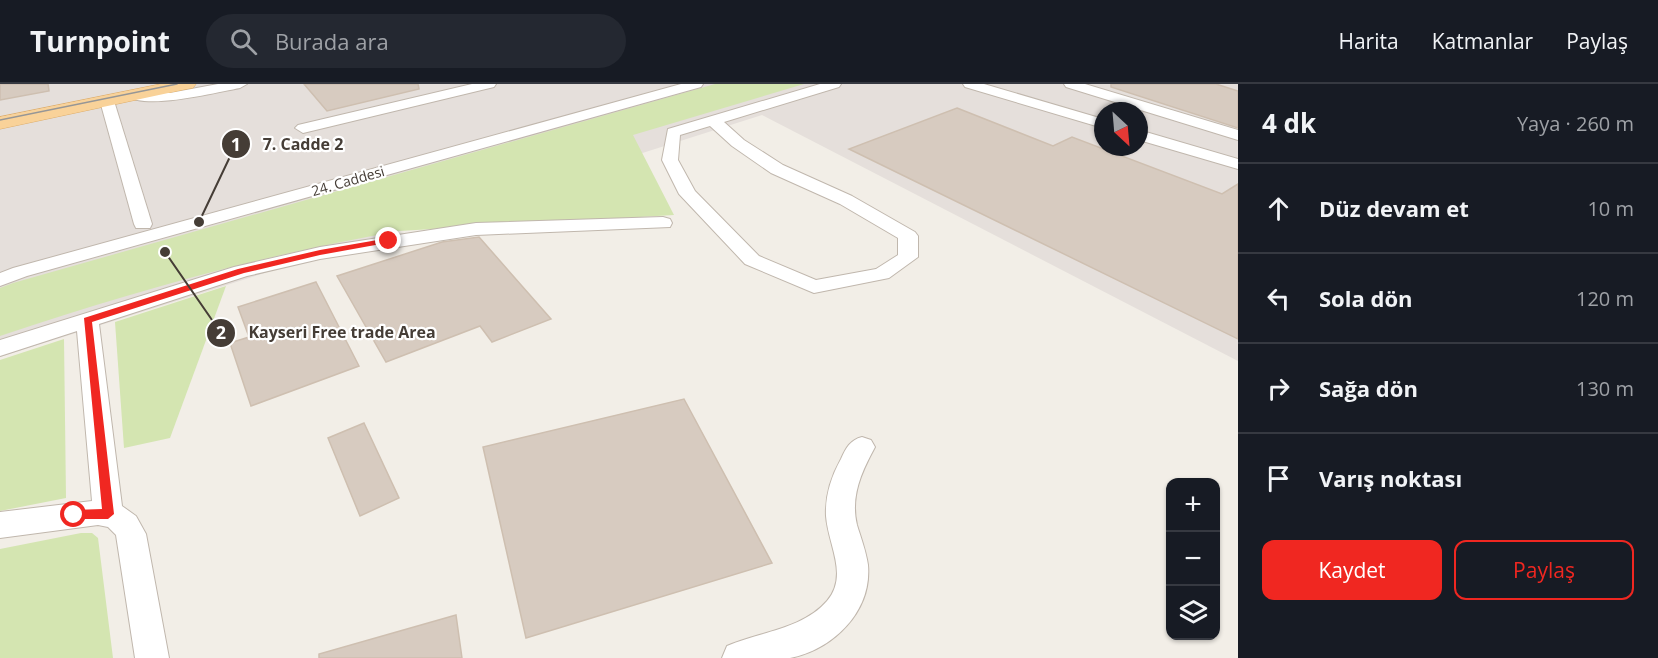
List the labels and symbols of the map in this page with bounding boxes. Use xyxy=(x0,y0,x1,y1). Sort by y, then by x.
north arrow xyxy=(1094,102,1148,156)
callout: 7. Cadde 2 xyxy=(221,127,355,161)
text: 1 xyxy=(231,132,241,156)
text: 7. Cadde 2 xyxy=(263,133,343,155)
street label: 24. Caddesi xyxy=(309,161,387,200)
route end xyxy=(375,227,401,253)
callout: Kayseri Free trade Area xyxy=(206,316,447,350)
text: 2 xyxy=(216,320,226,344)
text: Kayseri Free trade Area xyxy=(248,321,436,343)
route start xyxy=(60,501,86,527)

